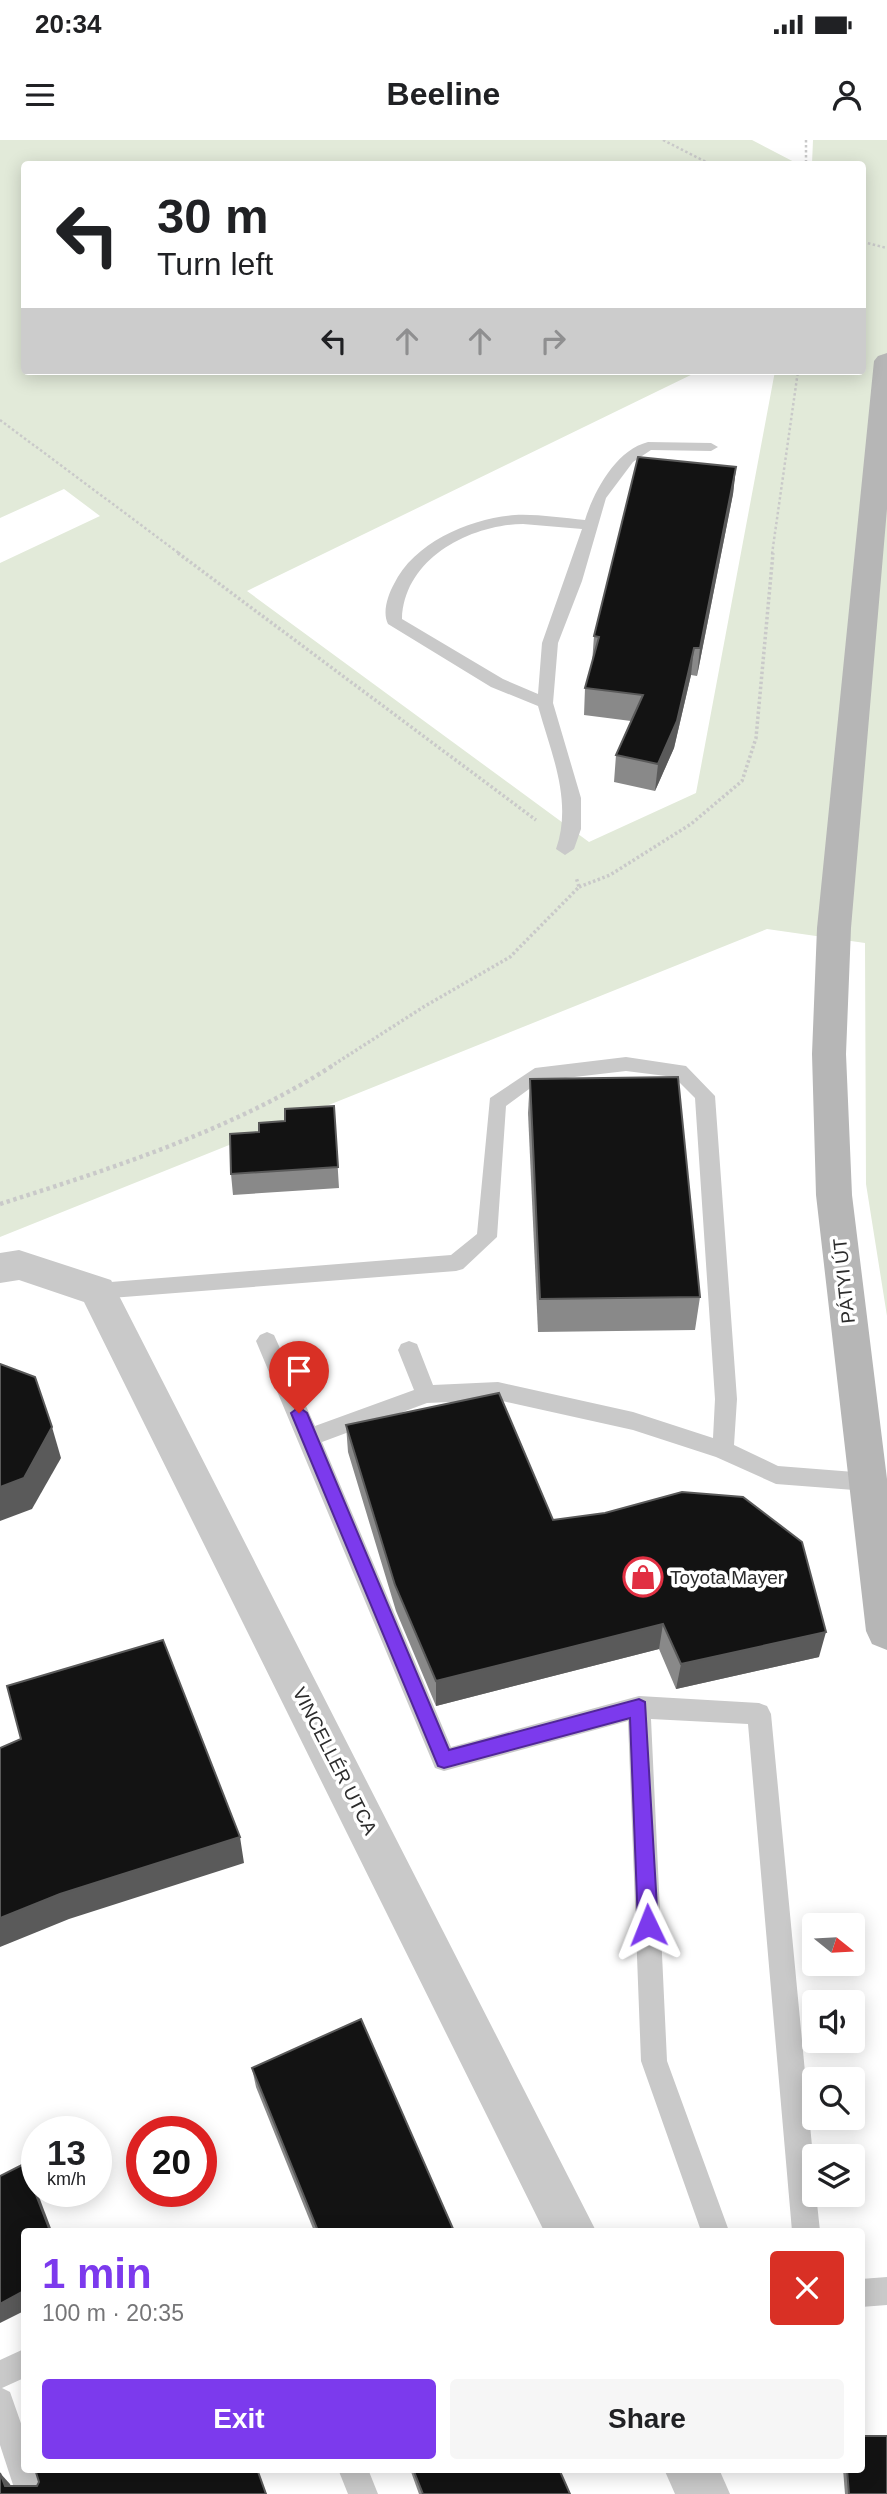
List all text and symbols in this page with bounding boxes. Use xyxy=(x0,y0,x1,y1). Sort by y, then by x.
text: 20:34 xyxy=(35,9,102,39)
icon: menu xyxy=(21,76,59,114)
text: Beeline xyxy=(387,76,500,112)
icon: person xyxy=(828,76,866,114)
icon: left xyxy=(42,189,133,280)
text: 30 m xyxy=(157,189,269,243)
text: Turn left xyxy=(157,246,273,282)
icon: left xyxy=(315,322,353,360)
icon: ahead xyxy=(388,322,426,360)
icon: ahead xyxy=(461,322,499,360)
icon: right xyxy=(534,322,572,360)
street label: PÁTYI ÚT xyxy=(829,1237,859,1325)
pin xyxy=(269,1341,329,1413)
icon: arrive xyxy=(280,1352,318,1390)
shop icon: Toyota Mayer xyxy=(622,1556,664,1598)
place label: Toyota Mayer xyxy=(670,1567,785,1588)
street label: VINCELLÉR UTCA xyxy=(289,1684,381,1838)
position arrow xyxy=(611,1888,685,1962)
north arrow xyxy=(802,1913,864,1976)
map controls xyxy=(802,1913,865,2207)
button: sound xyxy=(802,1990,865,2053)
button: search xyxy=(802,2067,865,2130)
speed limit sign: 20 xyxy=(126,2116,217,2207)
text: 13 xyxy=(47,2133,86,2172)
button: layers xyxy=(802,2144,865,2207)
text: km/h xyxy=(47,2169,86,2189)
text: 1 min xyxy=(42,2250,152,2297)
button: close xyxy=(770,2251,844,2325)
text: 100 m · 20:35 xyxy=(42,2300,184,2326)
button: Exit xyxy=(42,2379,436,2459)
button: Share xyxy=(450,2379,844,2459)

